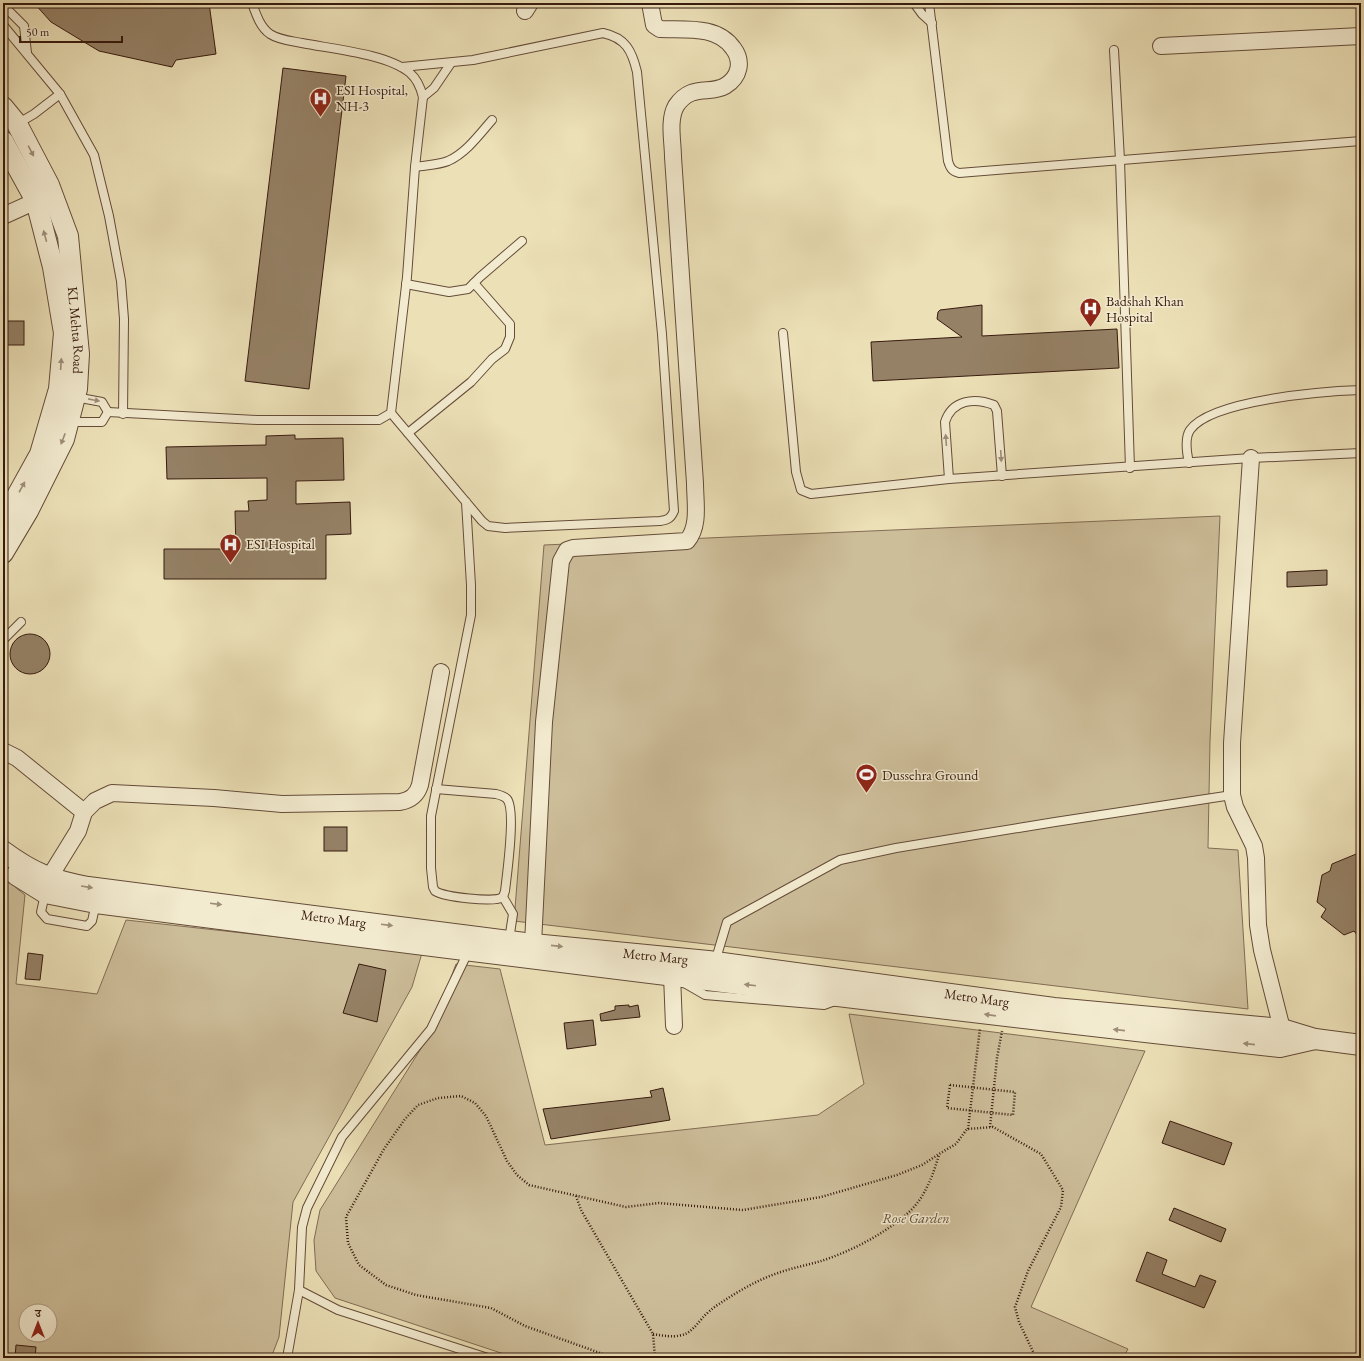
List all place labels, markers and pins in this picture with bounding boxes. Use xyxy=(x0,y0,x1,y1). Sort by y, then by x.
place label: ESI Hospital, NH-3 xyxy=(336,81,408,115)
hospital icon: ESI Hospital, NH-3 xyxy=(307,85,333,118)
place label: Badshah Khan Hospital xyxy=(1106,292,1185,326)
hospital icon: Badshah Khan Hospital xyxy=(1077,296,1103,329)
hospital icon: ESI Hospital xyxy=(217,531,243,564)
place label: ESI Hospital xyxy=(246,535,315,553)
sports icon: Dussehra Ground xyxy=(854,762,880,795)
place label: Dussehra Ground xyxy=(882,766,979,784)

